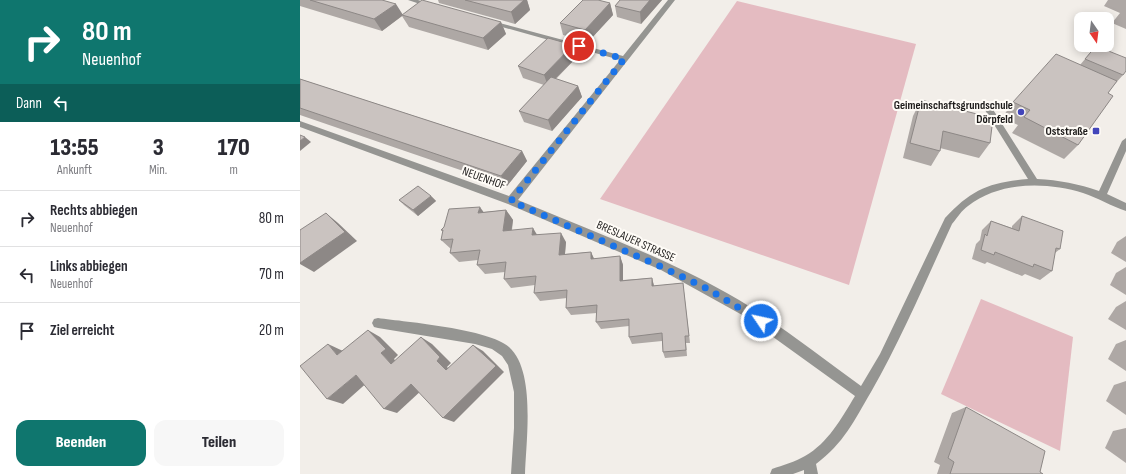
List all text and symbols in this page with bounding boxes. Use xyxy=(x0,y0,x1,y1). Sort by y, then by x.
north arrow xyxy=(1074,12,1114,52)
map controls xyxy=(1074,12,1114,52)
text: 80 m xyxy=(82,15,131,48)
icon: right xyxy=(16,16,68,68)
pin xyxy=(562,29,596,63)
icon: arrive xyxy=(568,35,590,57)
text: Neuenhof xyxy=(82,49,141,70)
icon: left xyxy=(50,92,72,114)
text: Dann xyxy=(16,94,42,113)
place label: Geimeinschaftsgrundschule Dörpfeld xyxy=(894,98,1013,127)
marker: Geimeinschaftsgrundschule Dörpfeld xyxy=(1016,107,1026,117)
place label: Oststraße xyxy=(1046,124,1088,139)
marker: Oststraße xyxy=(1091,126,1101,136)
text: 13:55 xyxy=(50,133,99,162)
text: 3 xyxy=(153,133,164,162)
text: 170 xyxy=(218,133,250,162)
text: Ankunft xyxy=(57,162,92,178)
text: Min. xyxy=(149,162,167,178)
text: m xyxy=(229,162,238,178)
street label: NEUENHOF xyxy=(460,164,508,193)
text: Rechts abbiegen xyxy=(50,201,138,220)
icon: right xyxy=(16,208,38,230)
text: 80 m xyxy=(259,209,284,228)
street label: BRESLAUER STRASSE xyxy=(594,217,677,266)
text: Neuenhof xyxy=(50,220,93,236)
text: Links abbiegen xyxy=(50,257,128,276)
icon: left xyxy=(16,264,38,286)
text: 70 m xyxy=(259,265,284,284)
text: Neuenhof xyxy=(50,276,93,292)
position arrow xyxy=(740,300,782,342)
icon: arrive xyxy=(16,320,38,342)
text: Ziel erreicht xyxy=(50,321,114,340)
text: 20 m xyxy=(259,321,284,340)
button: Beenden xyxy=(16,420,146,466)
button: Teilen xyxy=(154,420,284,466)

